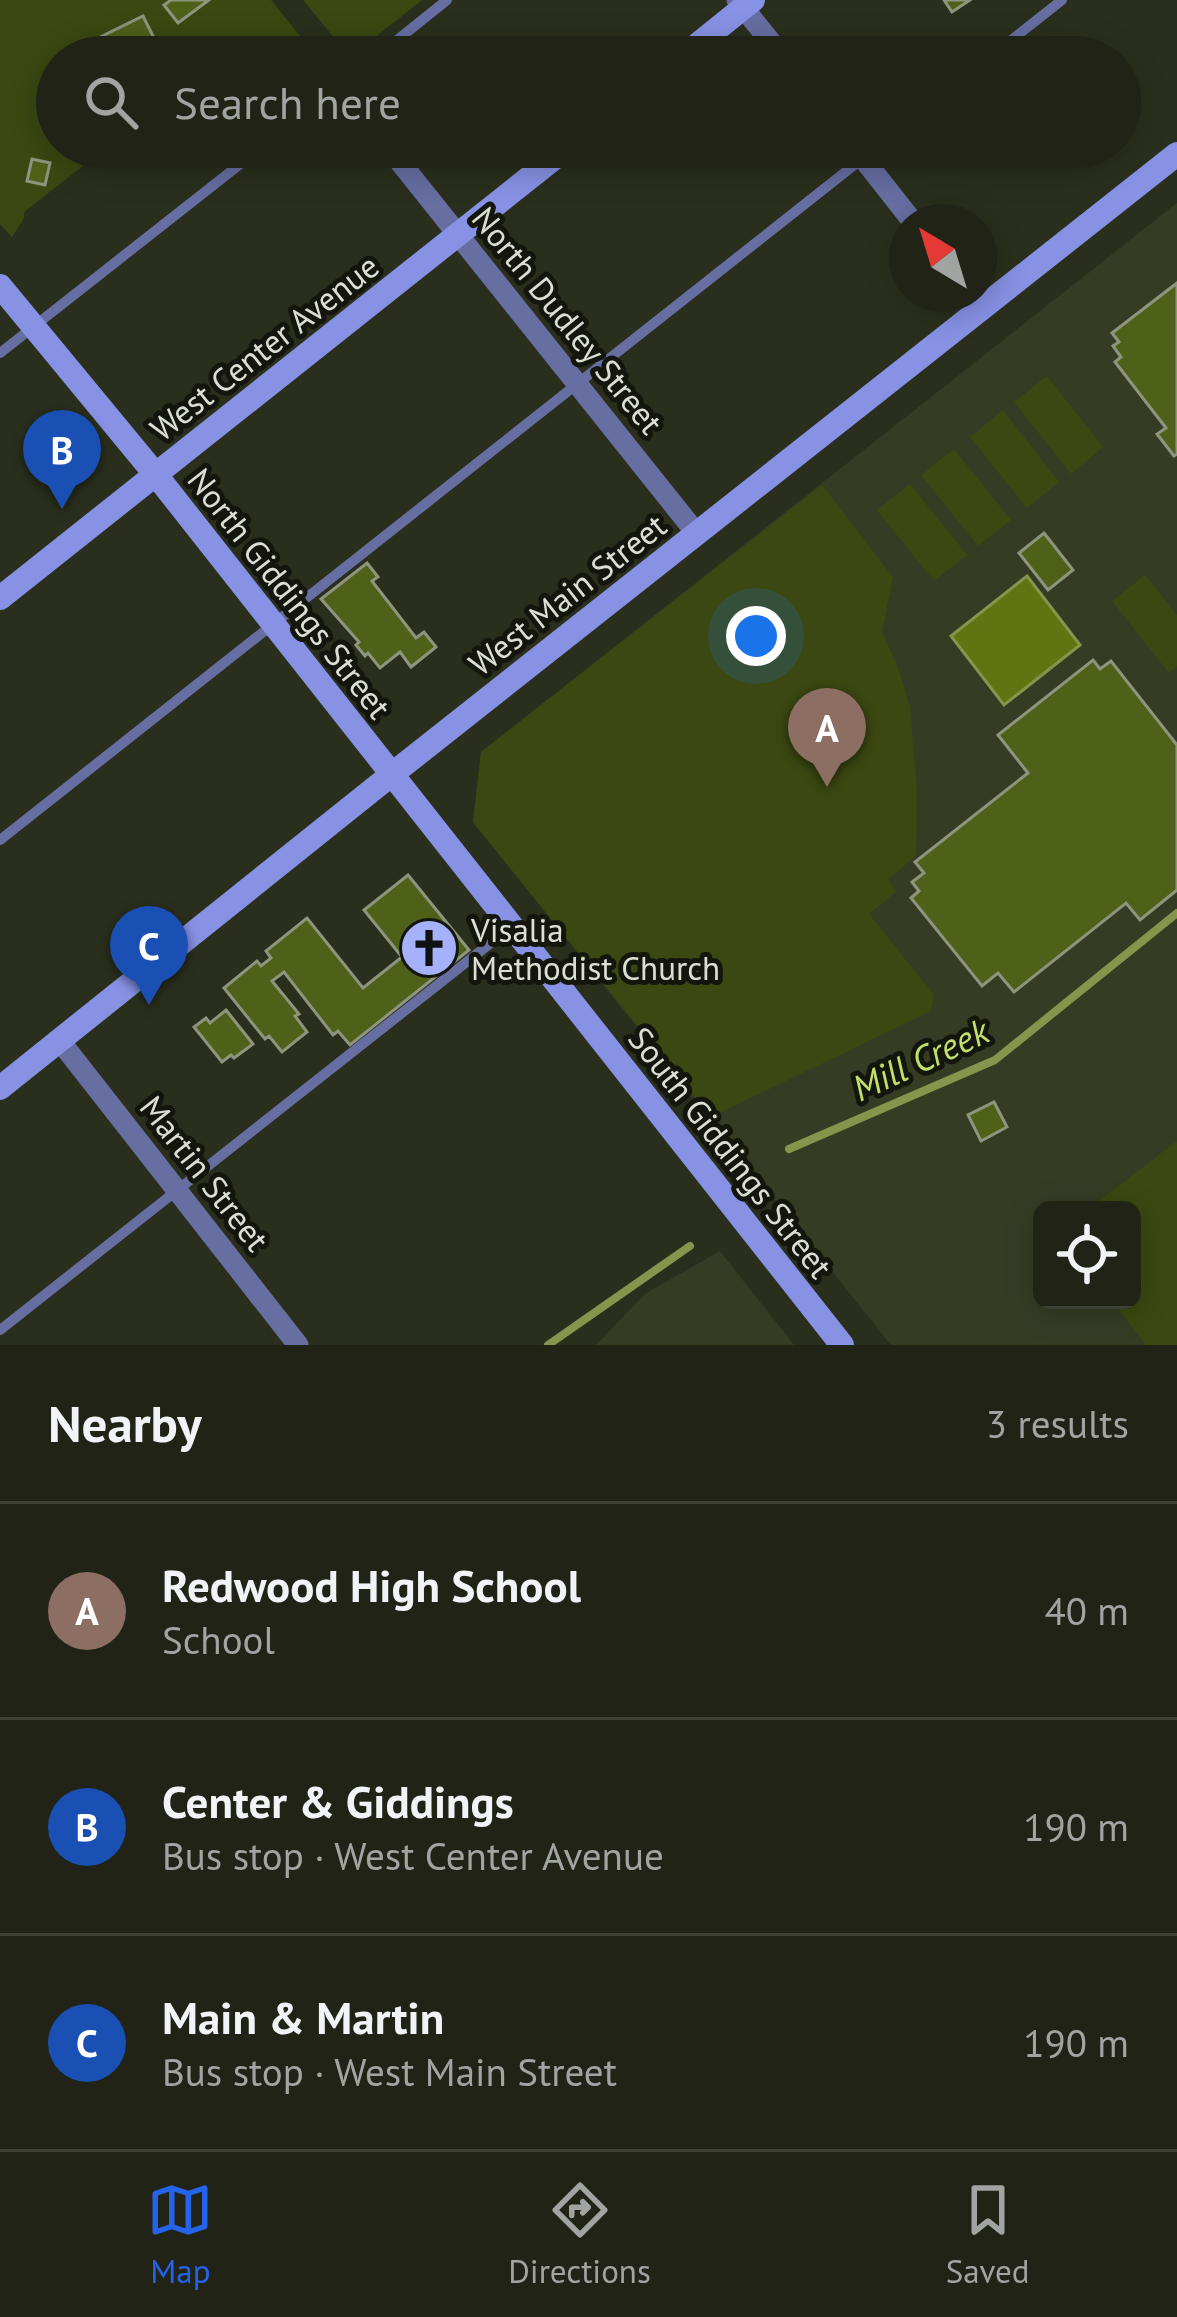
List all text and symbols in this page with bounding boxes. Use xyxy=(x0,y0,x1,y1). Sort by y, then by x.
search box xyxy=(36,36,1141,168)
icon: search xyxy=(78,69,144,135)
text: Search here xyxy=(174,73,401,131)
street label: North Dudley Street xyxy=(463,198,673,442)
north arrow xyxy=(889,204,997,312)
street label: West Center Avenue xyxy=(141,244,387,450)
pin: B xyxy=(23,410,101,509)
street label: North Giddings Street xyxy=(179,459,401,727)
street label: West Main Street xyxy=(460,503,674,685)
your location xyxy=(726,606,786,666)
pin: A xyxy=(788,688,866,787)
pin: C xyxy=(110,906,188,1005)
place label: Visalia Methodist Church xyxy=(470,908,720,989)
church icon: Visalia Methodist Church xyxy=(398,917,460,979)
water label: Mill Creek xyxy=(844,1006,997,1111)
street label: South Giddings Street xyxy=(619,1018,843,1286)
street label: Martin Street xyxy=(131,1087,279,1259)
map controls xyxy=(1033,1201,1141,1309)
button: locate xyxy=(1033,1201,1141,1309)
text: Nearby xyxy=(48,1390,202,1456)
text: 3 results xyxy=(986,1398,1129,1449)
text: Redwood High School xyxy=(162,1556,581,1614)
text: A xyxy=(75,1585,99,1636)
text: 40 m xyxy=(1044,1585,1129,1636)
text: School xyxy=(162,1614,275,1665)
text: Center & Giddings xyxy=(162,1772,514,1830)
text: B xyxy=(75,1801,99,1852)
text: 190 m xyxy=(1023,1801,1129,1852)
text: Bus stop · West Center Avenue xyxy=(162,1830,664,1881)
text: Main & Martin xyxy=(162,1988,444,2046)
text: C xyxy=(76,2017,98,2068)
text: 190 m xyxy=(1023,2017,1129,2068)
text: Bus stop · West Main Street xyxy=(162,2046,617,2097)
tab: Map xyxy=(147,2177,213,2292)
tab: Directions xyxy=(508,2177,651,2292)
tab: Saved xyxy=(946,2177,1030,2292)

